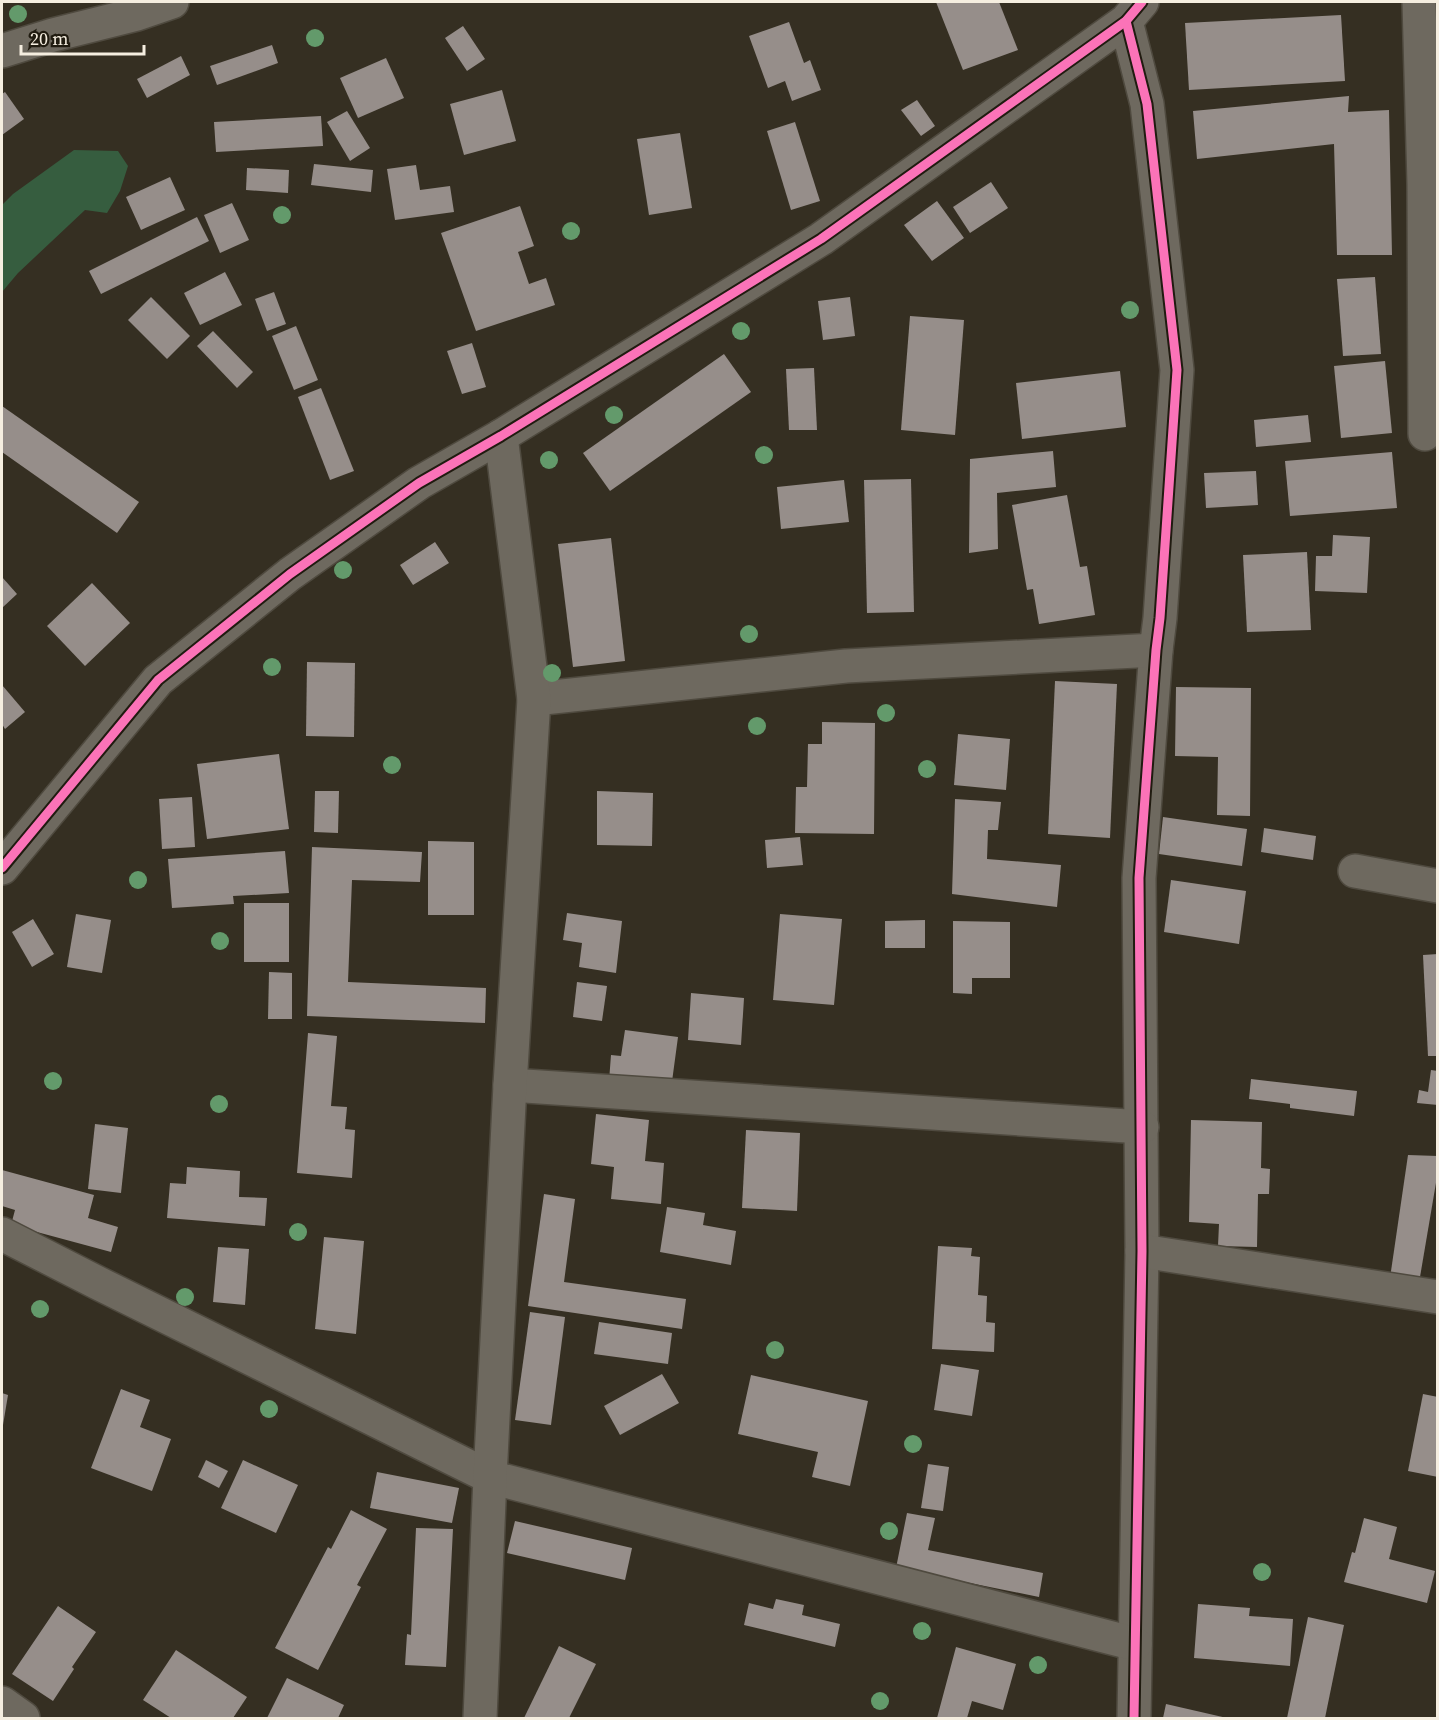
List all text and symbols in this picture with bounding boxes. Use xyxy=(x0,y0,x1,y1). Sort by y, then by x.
scale bar xyxy=(21,18,144,56)
text: 20 m xyxy=(30,26,68,51)

